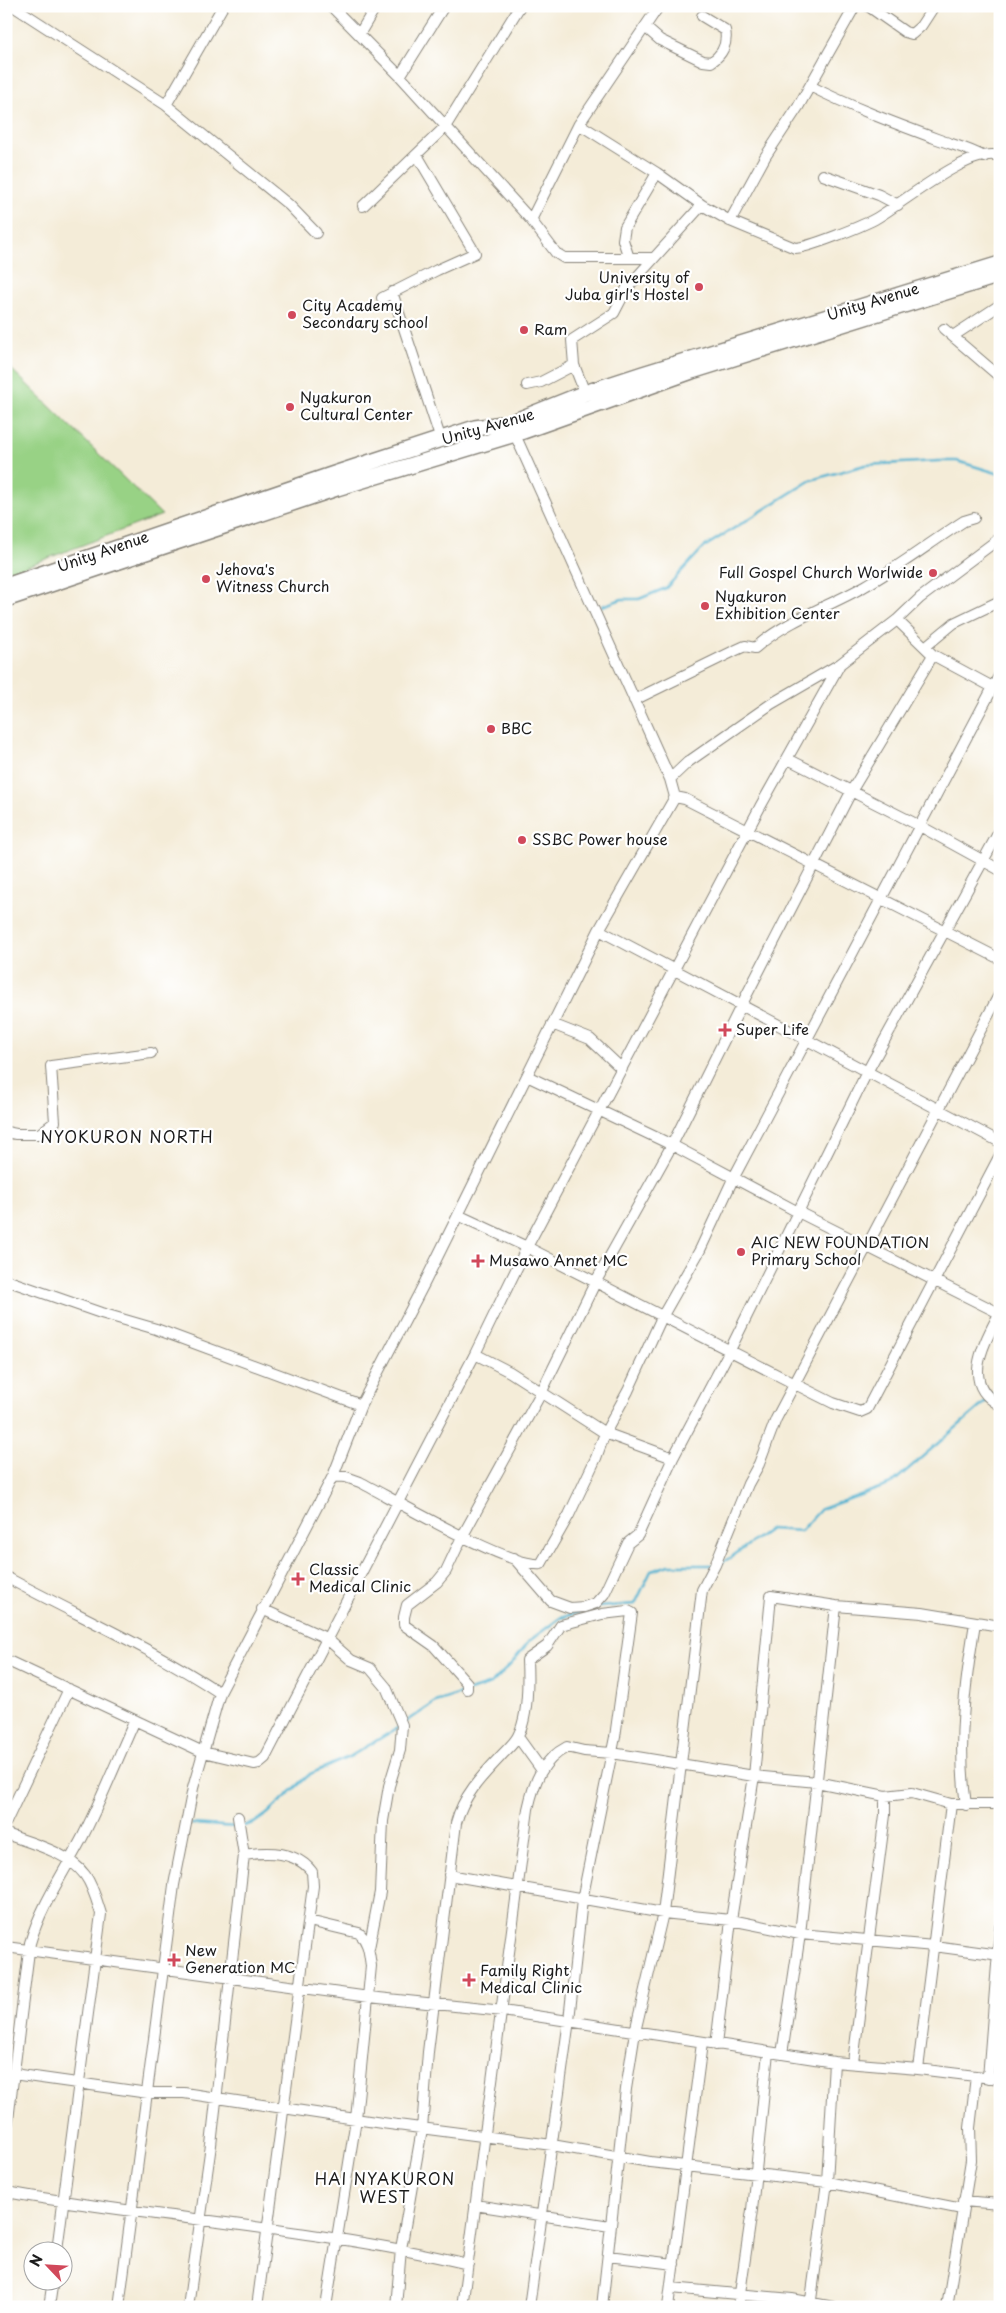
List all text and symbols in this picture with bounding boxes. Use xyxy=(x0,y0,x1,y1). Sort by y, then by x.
place label: University of Juba girl's Hostel xyxy=(565,265,690,305)
street label: Unity Avenue xyxy=(824,276,922,326)
marker: University of Juba girl's Hostel xyxy=(693,281,705,293)
place label: City Academy Secondary school xyxy=(302,293,428,333)
marker: City Academy Secondary school xyxy=(286,309,298,321)
place label: Ram xyxy=(534,317,567,340)
marker: Ram xyxy=(518,324,530,336)
place label: Nyakuron Cultural Center xyxy=(300,385,412,425)
marker: Nyakuron Cultural Center xyxy=(284,401,296,413)
street label: Unity Avenue xyxy=(439,401,537,450)
street label: Unity Avenue xyxy=(54,524,151,577)
place label: Jehova's Witness Church xyxy=(216,557,329,597)
place label: Full Gospel Church Worlwide xyxy=(719,560,923,583)
marker: Full Gospel Church Worlwide xyxy=(927,567,939,579)
marker: Jehova's Witness Church xyxy=(200,573,212,585)
place label: Nyakuron Exhibition Center xyxy=(715,584,840,624)
marker: Nyakuron Exhibition Center xyxy=(699,600,711,612)
place label: BBC xyxy=(501,716,532,739)
marker: BBC xyxy=(485,723,497,735)
place label: SSBC Power house xyxy=(532,827,668,850)
marker: SSBC Power house xyxy=(516,834,528,846)
place label: Super Life xyxy=(736,1017,809,1040)
marker: Super Life xyxy=(718,1023,732,1037)
district label: NYOKURON NORTH xyxy=(40,1124,214,1148)
place label: AIC NEW FOUNDATION Primary School xyxy=(751,1230,929,1270)
marker: AIC NEW FOUNDATION Primary School xyxy=(735,1246,747,1258)
place label: Musawo Annet MC xyxy=(489,1248,628,1271)
marker: Musawo Annet MC xyxy=(471,1254,485,1268)
place label: Classic Medical Clinic xyxy=(309,1557,411,1597)
marker: Classic Medical Clinic xyxy=(291,1572,305,1586)
place label: New Generation MC xyxy=(185,1938,296,1978)
marker: New Generation MC xyxy=(167,1953,181,1967)
place label: Family Right Medical Clinic xyxy=(480,1958,582,1998)
marker: Family Right Medical Clinic xyxy=(462,1973,476,1987)
district label: HAI NYAKURON WEST xyxy=(315,2166,455,2208)
north arrow xyxy=(22,2240,72,2290)
text: N xyxy=(24,2251,48,2270)

